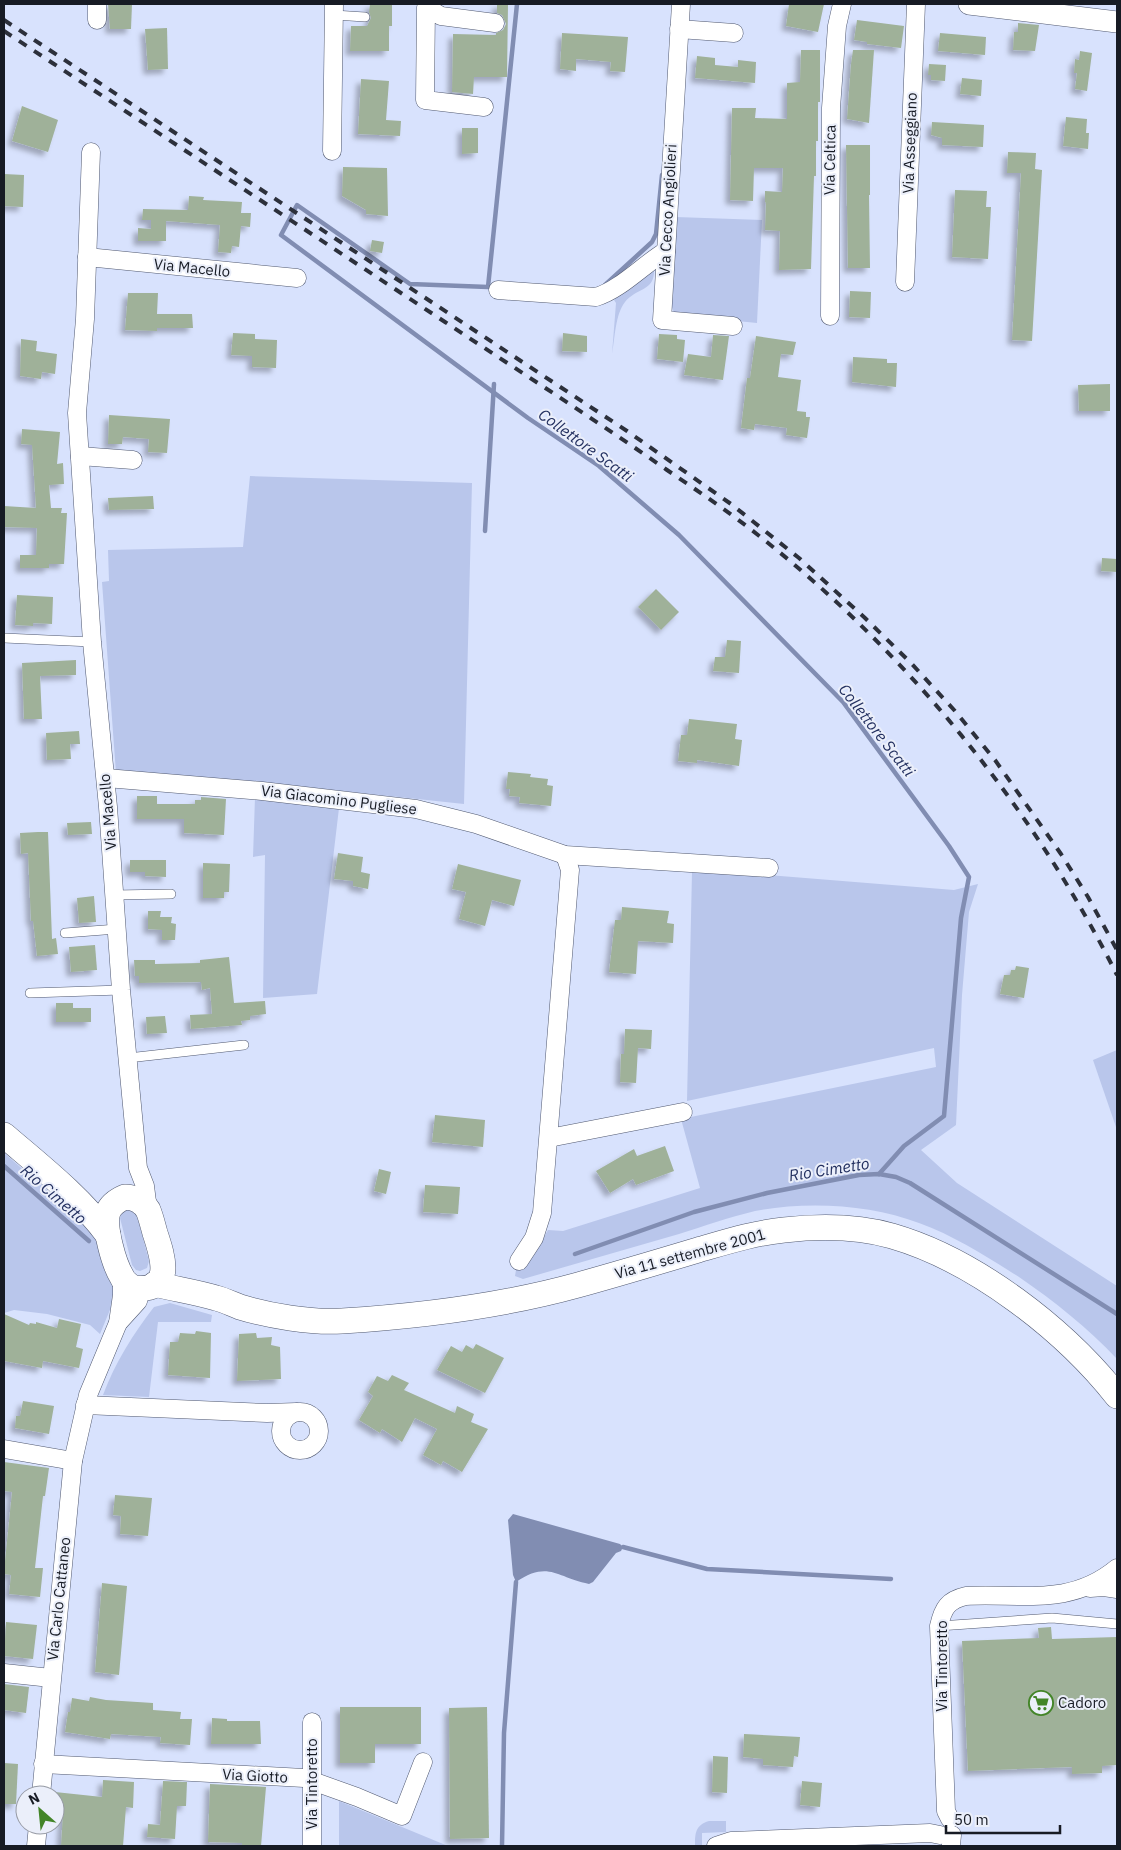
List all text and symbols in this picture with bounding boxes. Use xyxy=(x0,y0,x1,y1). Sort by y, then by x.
street label: Via Asseggiano xyxy=(898,92,921,194)
street label: Via Celtica xyxy=(819,125,840,195)
street label: Via Cecco Angiolieri xyxy=(655,143,680,277)
street label: Via Macello xyxy=(153,254,231,281)
water label: Collettore Scatti xyxy=(535,404,638,486)
water label: Collettore Scatti xyxy=(835,680,920,781)
street label: Via Macello xyxy=(95,773,120,851)
street label: Via Giacomino Pugliese xyxy=(260,781,418,818)
water label: Rio Cimetto xyxy=(787,1153,871,1185)
water label: Rio Cimetto xyxy=(17,1160,91,1228)
street label: Via 11 settembre 2001 xyxy=(613,1224,767,1283)
street label: Via Carlo Cattaneo xyxy=(43,1536,74,1662)
street label: Via Tintoretto xyxy=(932,1620,951,1712)
supermarket icon: Cadoro xyxy=(1028,1690,1054,1716)
place label: Cadoro xyxy=(1058,1693,1106,1712)
street label: Via Tintoretto xyxy=(302,1738,321,1830)
street label: Via Giotto xyxy=(222,1764,288,1787)
north arrow xyxy=(15,1785,65,1835)
text: N xyxy=(25,1788,43,1809)
scale bar xyxy=(946,1802,1060,1834)
text: 50 m xyxy=(954,1810,989,1829)

